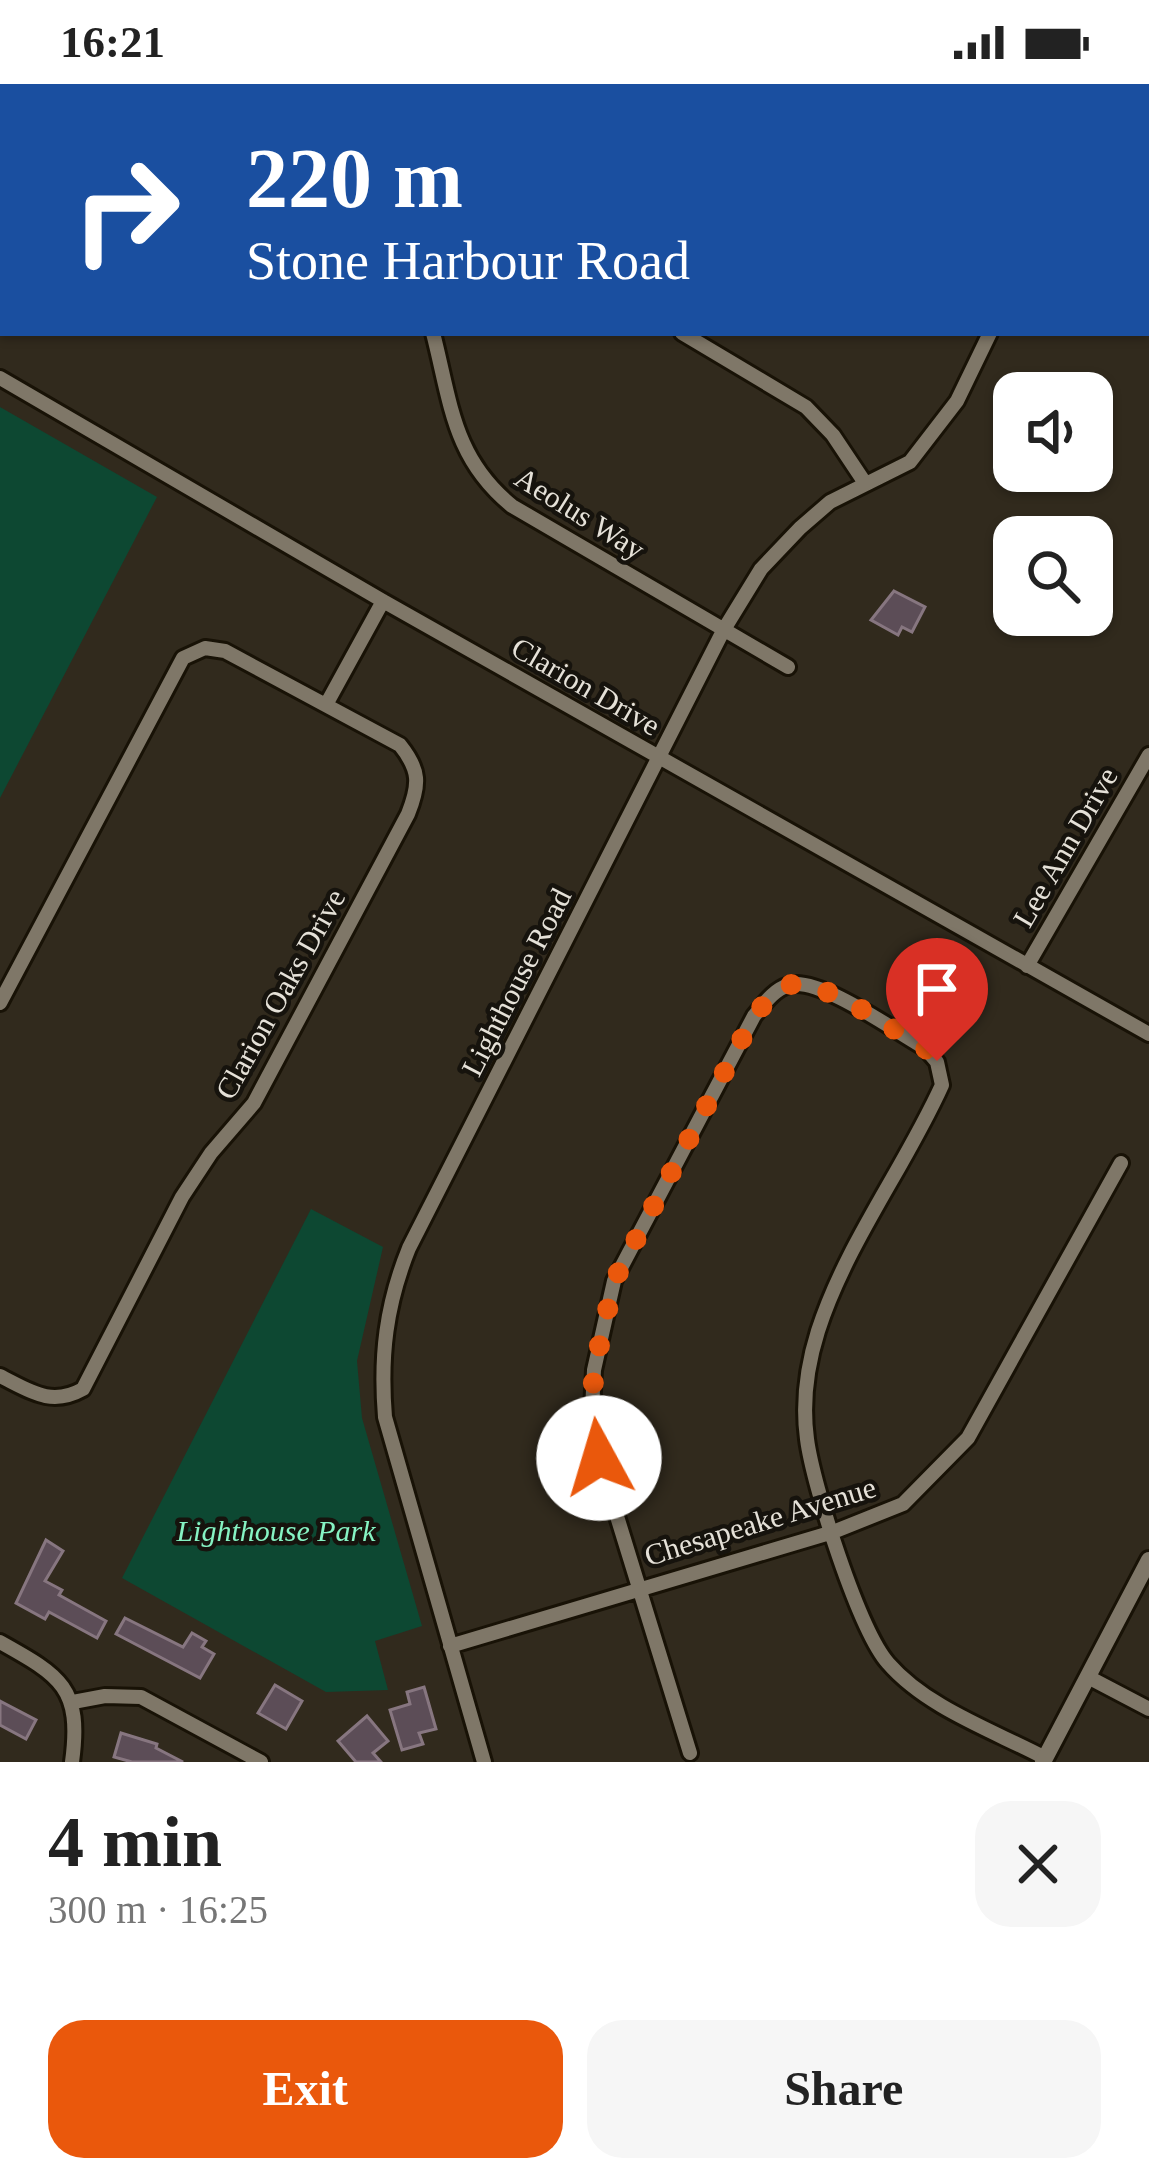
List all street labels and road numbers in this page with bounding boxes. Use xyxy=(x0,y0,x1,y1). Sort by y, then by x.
street label: Aeolus Way xyxy=(509,460,651,566)
street label: Clarion Drive xyxy=(506,630,666,742)
street label: Lee Ann Drive xyxy=(1006,762,1124,932)
street label: Clarion Oaks Drive xyxy=(209,883,351,1105)
street label: Lighthouse Road xyxy=(455,883,577,1081)
street label: Chesapeake Avenue xyxy=(640,1470,880,1572)

